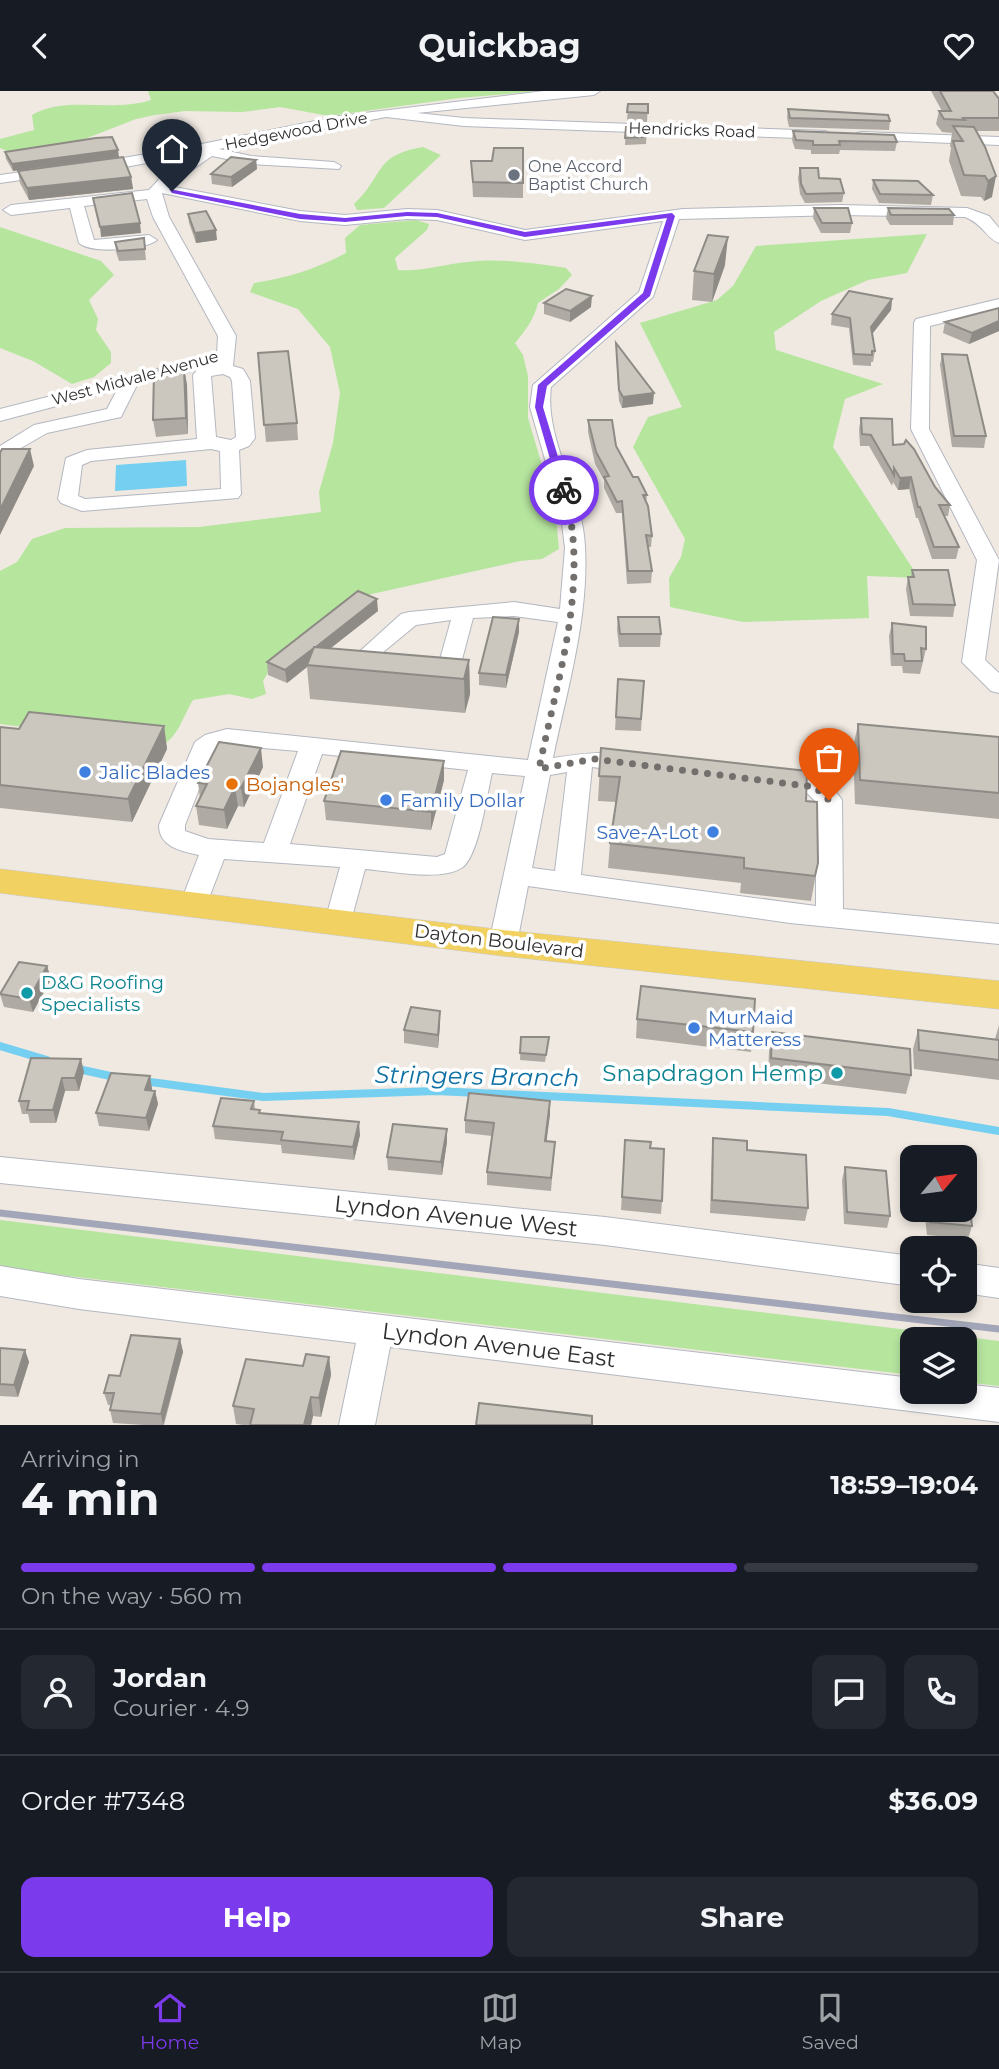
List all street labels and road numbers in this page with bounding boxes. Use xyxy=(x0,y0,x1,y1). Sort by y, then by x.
street label: Hedgewood Drive xyxy=(223,108,369,154)
street label: Hendricks Road xyxy=(628,118,756,142)
street label: West Midvale Avenue xyxy=(50,347,220,409)
street label: Dayton Boulevard xyxy=(413,919,585,963)
street label: Lyndon Avenue West xyxy=(333,1189,579,1243)
street label: Lyndon Avenue East xyxy=(381,1317,617,1373)

